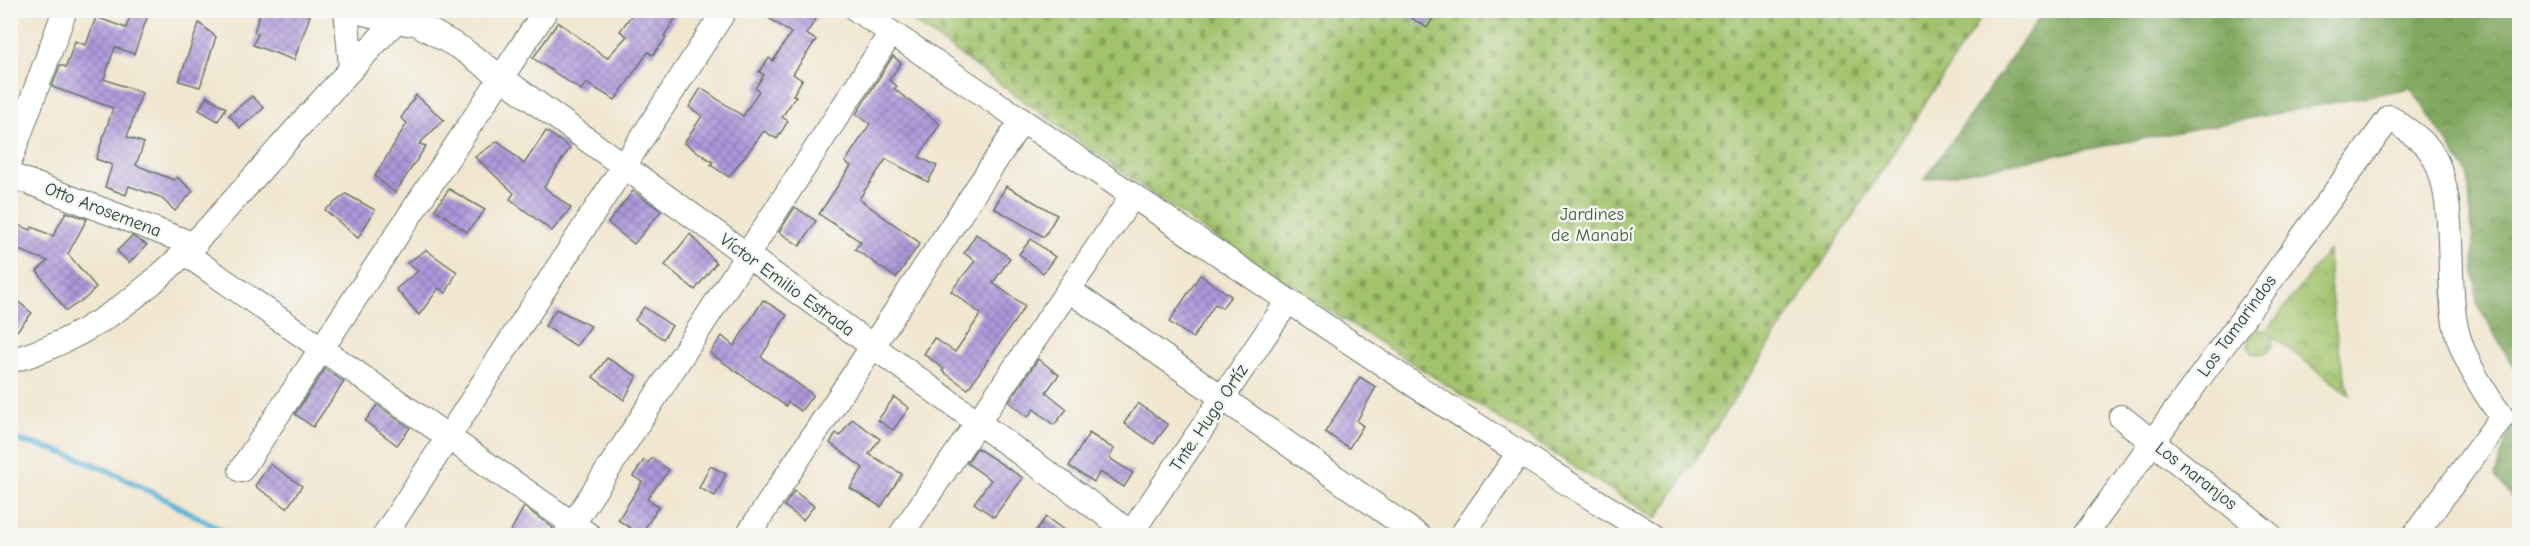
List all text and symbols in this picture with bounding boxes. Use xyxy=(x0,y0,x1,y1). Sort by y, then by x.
street label: Otto Arosemena xyxy=(42,178,164,242)
park label: Jardines de Manabí xyxy=(1551,204,1634,246)
street label: Víctor Emilio Estrada xyxy=(715,229,859,341)
street label: Los Tamarindos xyxy=(2193,271,2281,381)
street label: Tnte. Hugo Ortíz xyxy=(1165,360,1253,476)
street label: Los naranjos xyxy=(2151,438,2241,514)

